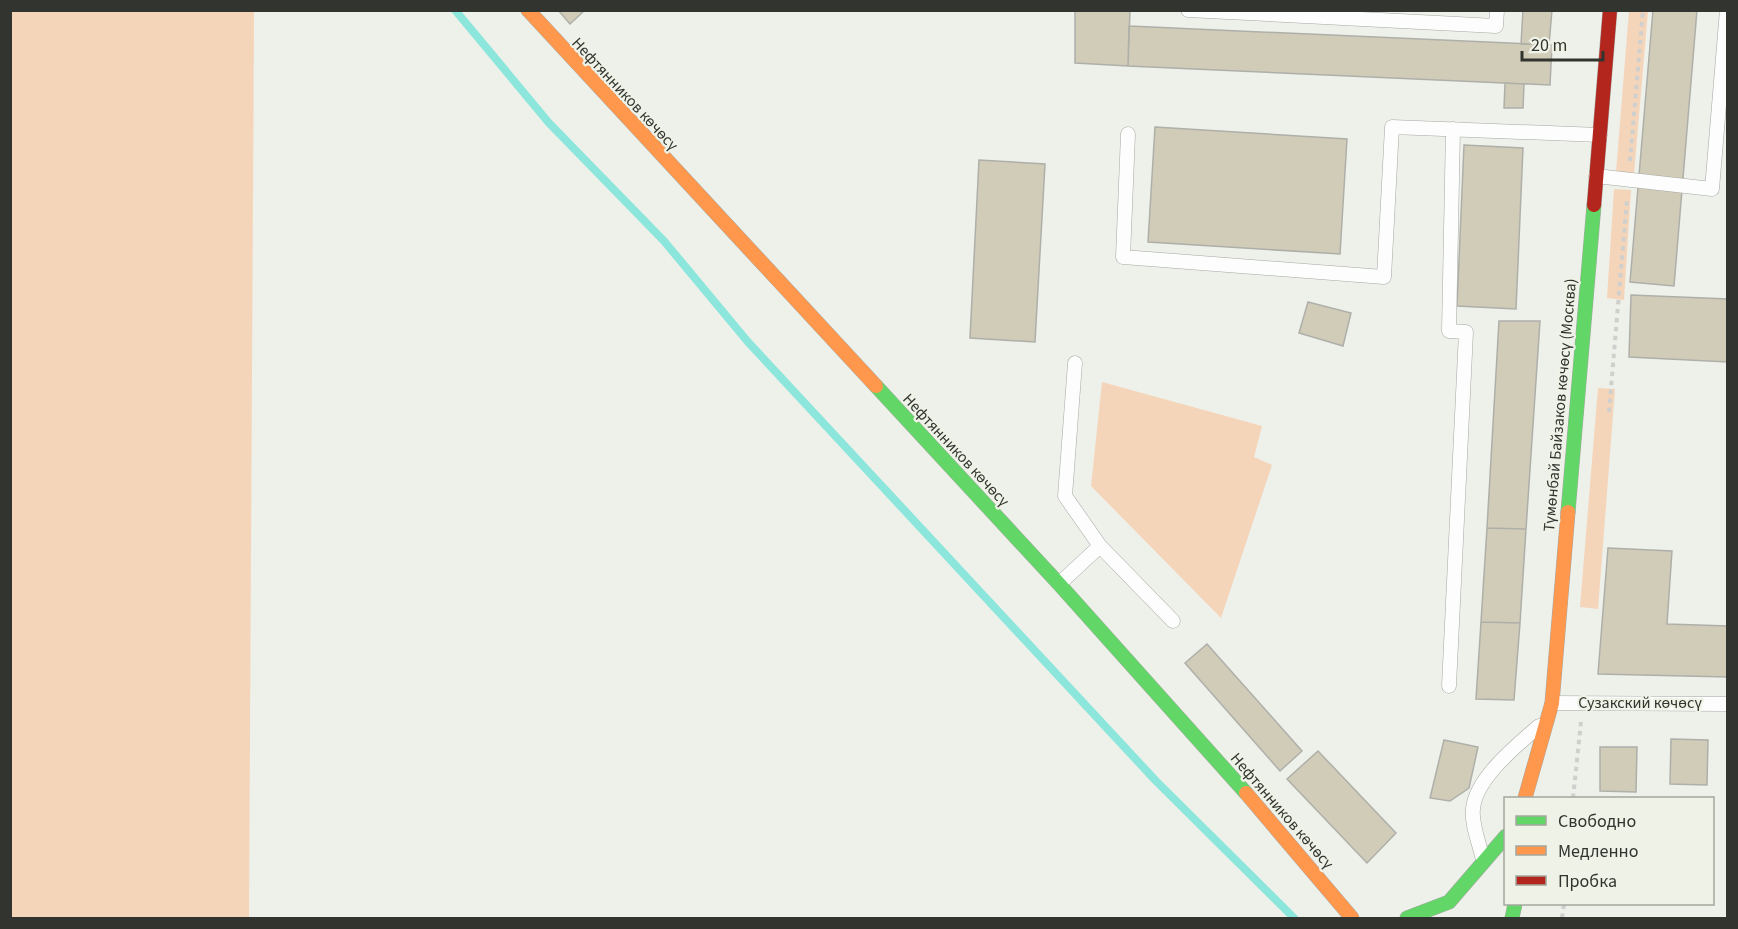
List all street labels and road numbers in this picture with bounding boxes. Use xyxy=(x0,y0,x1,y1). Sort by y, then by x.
street label: Нефтянников көчөсү xyxy=(567,33,684,156)
street label: Түмөнбай Байзаков көчөсү (Москва) xyxy=(1538,277,1582,533)
street label: Нефтянников көчөсү xyxy=(898,389,1015,512)
street label: Сузакский көчөсү xyxy=(1578,692,1702,714)
street label: Нефтянников көчөсү xyxy=(1225,748,1339,874)

